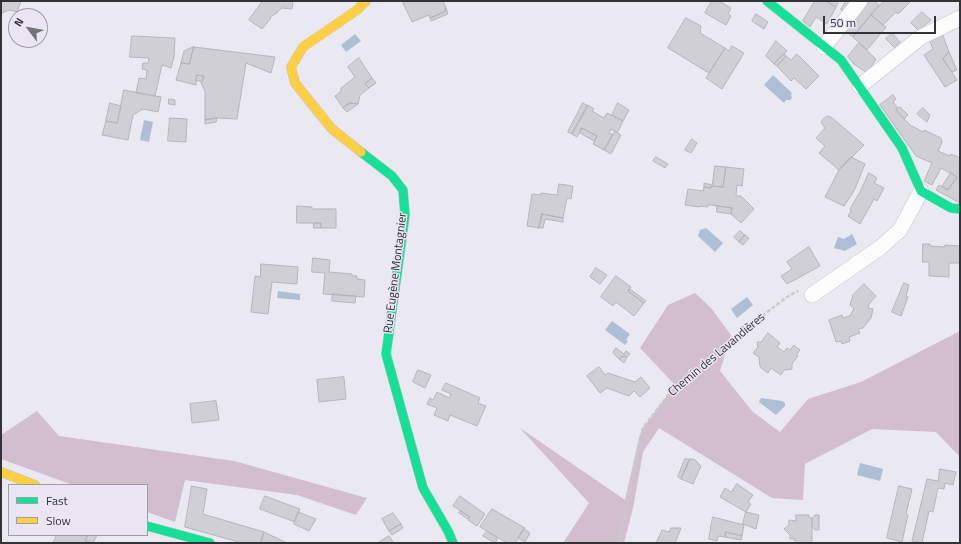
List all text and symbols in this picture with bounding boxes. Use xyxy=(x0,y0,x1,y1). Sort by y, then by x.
north arrow xyxy=(8,8,48,48)
scale bar xyxy=(825,8,938,34)
text: 50 m xyxy=(830,13,856,32)
text: N xyxy=(10,15,27,30)
street label: Rue Eugène Montagnier xyxy=(381,212,411,334)
street label: Chemin des Lavandières xyxy=(666,310,768,400)
legend xyxy=(8,484,148,536)
text: Fast xyxy=(46,491,68,510)
text: Slow xyxy=(46,511,71,530)

